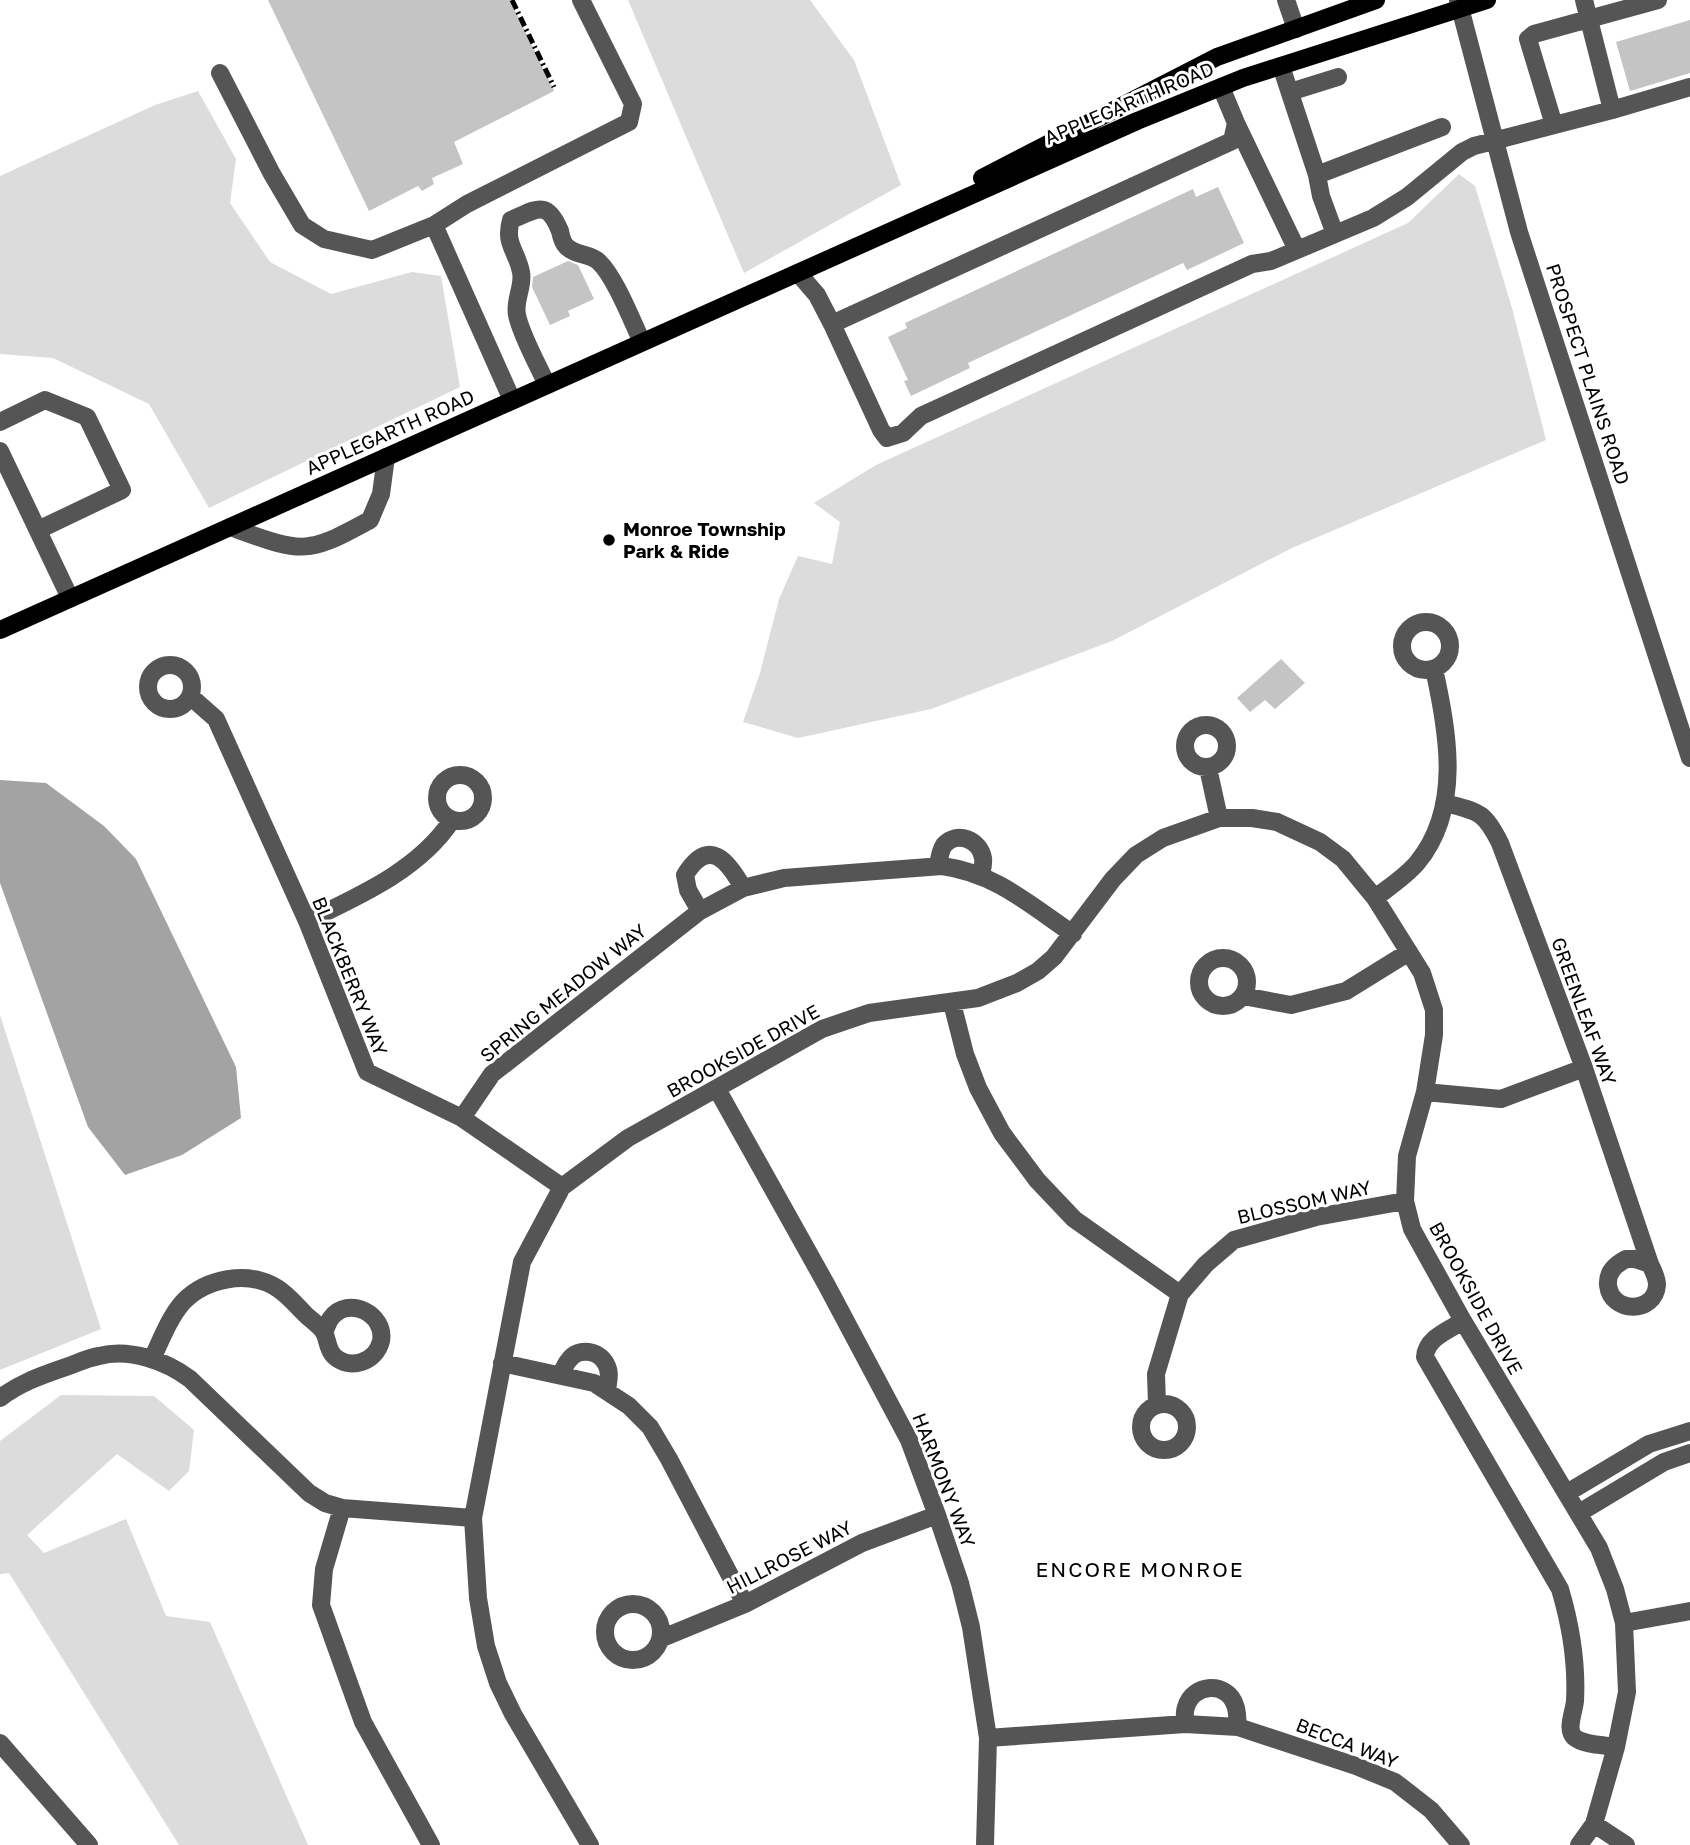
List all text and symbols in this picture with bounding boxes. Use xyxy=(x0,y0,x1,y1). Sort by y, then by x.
street label: APPLEGARTH ROAD xyxy=(1041,56,1217,149)
street label: PROSPECT PLAINS ROAD xyxy=(1542,260,1635,487)
street label: APPLEGARTH ROAD xyxy=(302,384,478,479)
place label: Monroe Township Park & Ride xyxy=(623,517,786,562)
marker: Monroe Township Park & Ride xyxy=(601,532,617,548)
street label: BLACKBERRY WAY xyxy=(308,893,393,1059)
street label: SPRING MEADOW WAY xyxy=(475,919,650,1067)
street label: GREENLEAF WAY xyxy=(1547,934,1622,1088)
street label: BROOKSIDE DRIVE xyxy=(662,999,823,1102)
street label: BLOSSOM WAY xyxy=(1235,1175,1373,1228)
street label: BROOKSIDE DRIVE xyxy=(1425,1217,1528,1378)
street label: HARMONY WAY xyxy=(908,1409,981,1550)
street label: HILLROSE WAY xyxy=(722,1515,855,1598)
district label: ENCORE MONROE xyxy=(1035,1556,1245,1582)
street label: BECCA WAY xyxy=(1293,1713,1401,1772)

